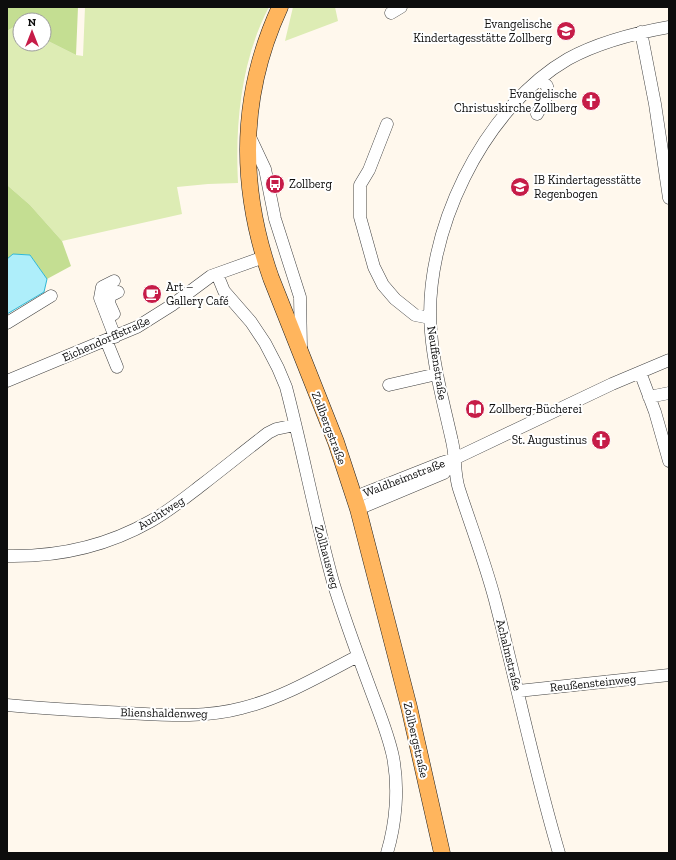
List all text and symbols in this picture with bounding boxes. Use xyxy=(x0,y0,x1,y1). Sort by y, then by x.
north arrow xyxy=(12,12,52,52)
text: N xyxy=(28,16,37,29)
place label: Evangelische Kindertagesstätte Zollberg xyxy=(413,17,552,45)
school or university icon: Evangelische Kindertagesstätte Zollberg xyxy=(555,20,577,42)
place label: Evangelische Christuskirche Zollberg xyxy=(454,87,577,115)
church icon: Evangelische Christuskirche Zollberg xyxy=(580,90,602,112)
bus stop icon: Zollberg xyxy=(264,173,286,195)
place label: IB Kindertagesstätte Regenbogen xyxy=(534,173,641,201)
school or university icon: IB Kindertagesstätte Regenbogen xyxy=(509,176,531,198)
place label: Zollberg xyxy=(289,177,333,191)
place label: Art – Gallery Café xyxy=(166,280,229,308)
cafe icon: Art – Gallery Café xyxy=(141,283,163,305)
street label: Eichendorffstraße xyxy=(60,313,152,365)
street label: Neuffenstraße xyxy=(424,325,450,401)
street label: Zollbergstraße xyxy=(309,389,349,467)
library icon: Zollberg-Bücherei xyxy=(464,398,486,420)
place label: Zollberg-Bücherei xyxy=(489,402,582,416)
church icon: St. Augustinus xyxy=(590,429,612,451)
place label: St. Augustinus xyxy=(512,433,587,447)
street label: Waldheimstraße xyxy=(361,456,447,500)
street label: Auchtweg xyxy=(135,493,187,533)
street label: Zollhausweg xyxy=(312,524,342,591)
street label: Achalmstraße xyxy=(493,618,525,693)
street label: Reußensteinweg xyxy=(549,671,637,694)
street label: Zollbergstraße xyxy=(401,701,432,780)
street label: Blienshaldenweg xyxy=(120,705,208,721)

